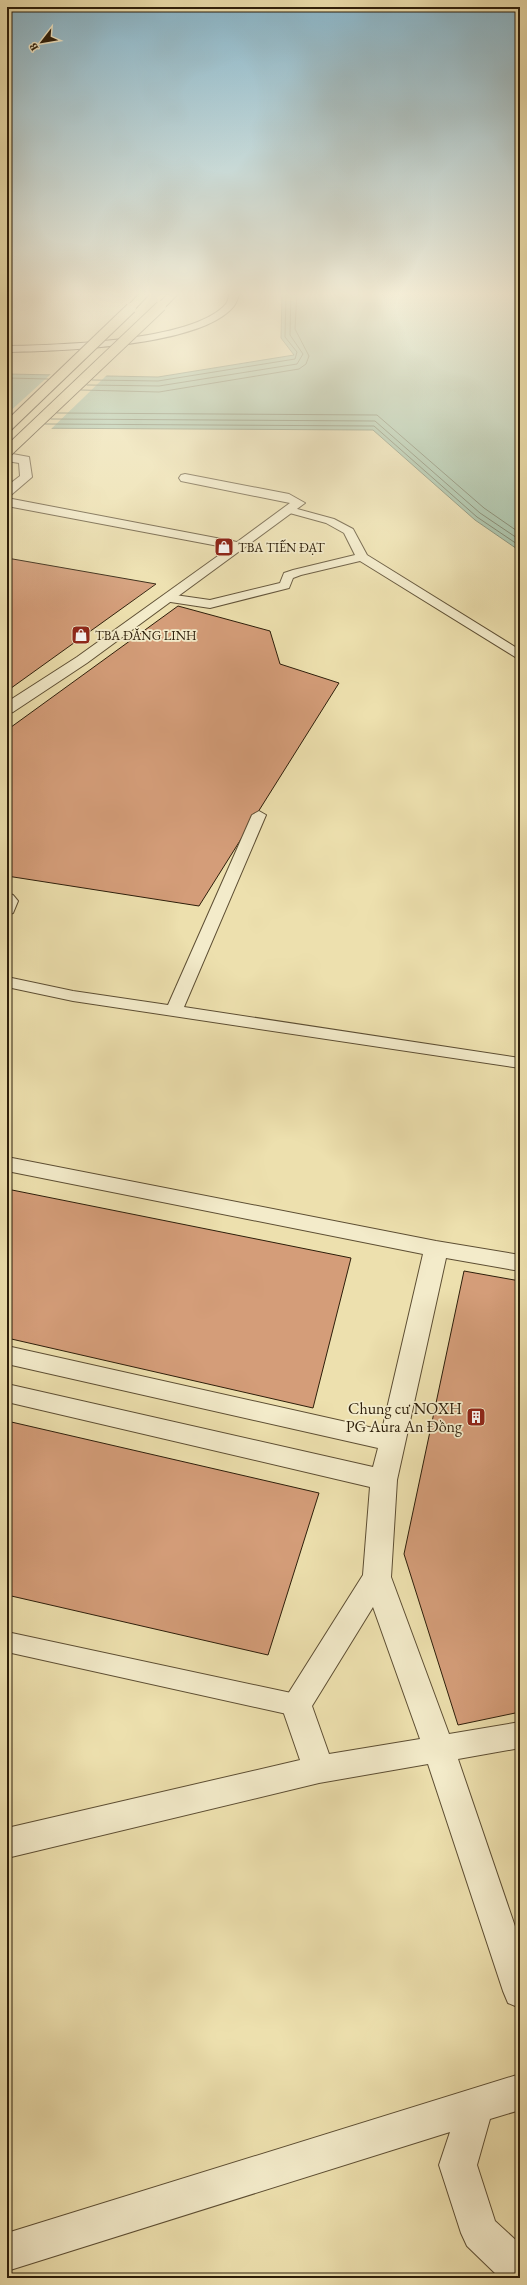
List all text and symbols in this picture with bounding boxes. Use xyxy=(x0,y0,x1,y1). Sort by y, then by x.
north arrow xyxy=(22,22,62,62)
text: B xyxy=(26,40,41,54)
shop icon: TBA TIẾN ĐẠT xyxy=(213,536,235,558)
place label: TBA TIẾN ĐẠT xyxy=(238,539,325,556)
shop icon: TBA ĐĂNG LINH xyxy=(70,624,92,646)
place label: TBA ĐĂNG LINH xyxy=(95,627,197,644)
place label: Chung cư NOXH PG Aura An Đồng xyxy=(346,1398,463,1437)
building icon: Chung cư NOXH PG Aura An Đồng xyxy=(465,1406,487,1428)

